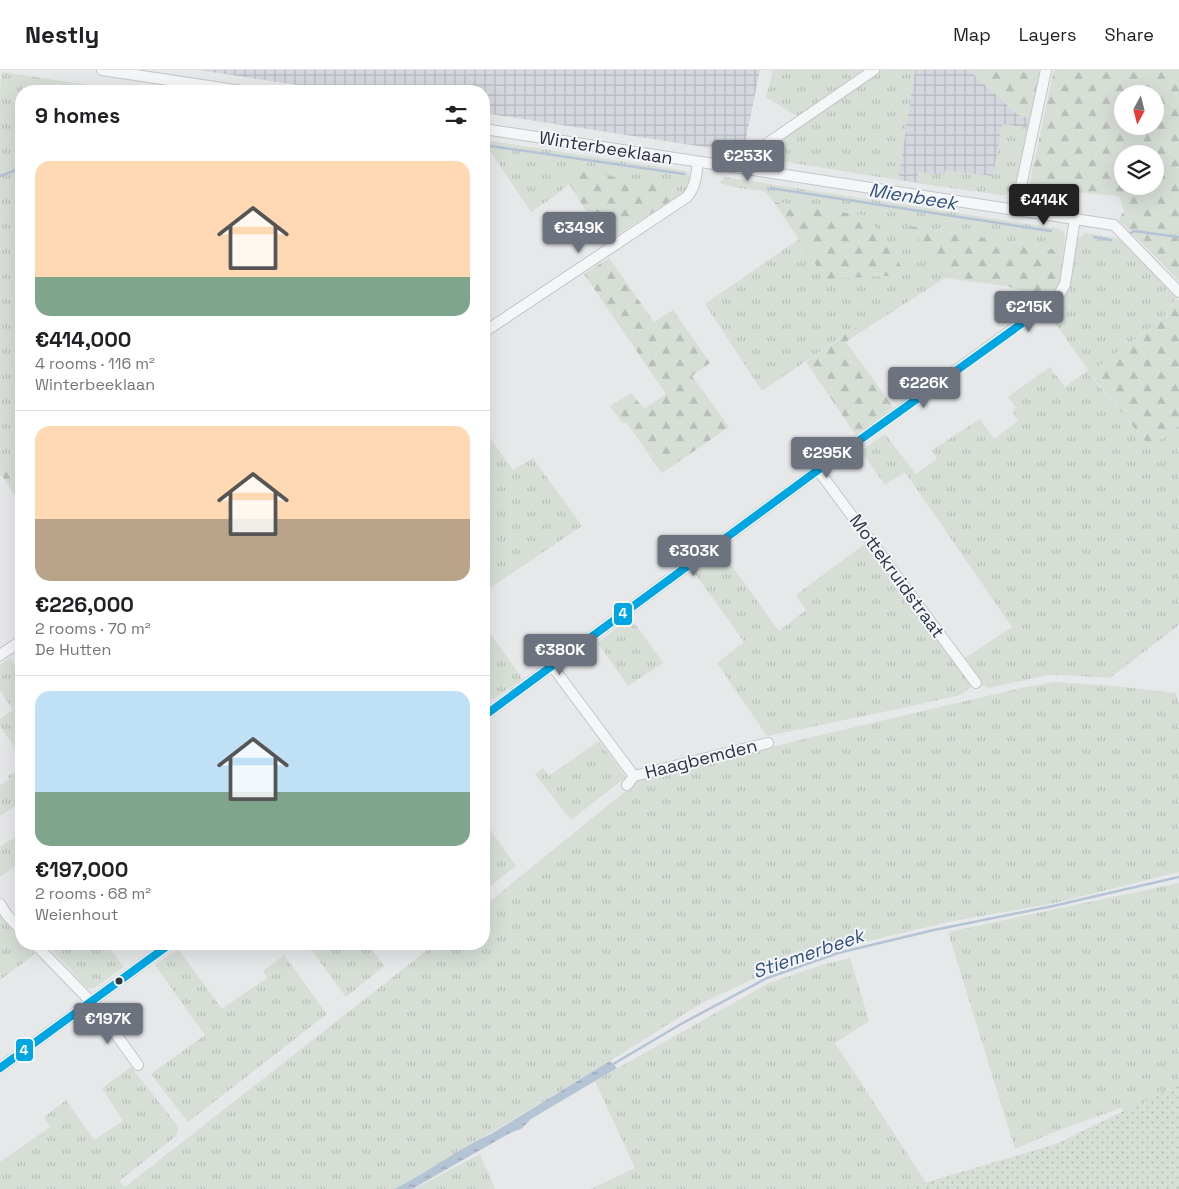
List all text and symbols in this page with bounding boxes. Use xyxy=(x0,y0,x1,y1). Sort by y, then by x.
text: Nestly xyxy=(25,19,99,50)
text: Map xyxy=(953,23,991,46)
text: Layers xyxy=(1019,23,1076,46)
text: Share xyxy=(1104,23,1154,46)
north arrow xyxy=(1114,85,1164,135)
map controls xyxy=(1114,85,1164,195)
icon: filters xyxy=(442,101,470,129)
text: 9 homes xyxy=(35,102,120,129)
street label: Winterbeeklaan xyxy=(538,126,675,169)
pin: €253K xyxy=(713,140,783,182)
text: €253K xyxy=(723,145,773,166)
button: layers xyxy=(1114,145,1164,195)
water label: Mienbeek xyxy=(867,177,962,216)
pin: €414K xyxy=(1009,184,1079,226)
text: €414K xyxy=(1020,189,1068,210)
icon: home xyxy=(208,193,298,283)
pin: €349K xyxy=(544,212,614,254)
text: €349K xyxy=(554,217,604,238)
pin: €215K xyxy=(994,290,1064,333)
text: €215K xyxy=(1005,296,1053,317)
text: €414,000 xyxy=(35,326,131,353)
text: 4 rooms · 116 m² xyxy=(35,353,155,374)
pin: €226K xyxy=(889,366,959,409)
text: €226K xyxy=(899,372,949,393)
text: Winterbeeklaan xyxy=(35,374,155,395)
pin: €295K xyxy=(792,436,862,479)
text: €295K xyxy=(802,442,852,463)
icon: home xyxy=(208,459,298,549)
street label: Mottekruidstraat xyxy=(845,509,950,642)
pin: €303K xyxy=(659,534,729,577)
text: €303K xyxy=(669,540,719,561)
text: €226,000 xyxy=(35,591,134,618)
line badge: 4 xyxy=(613,602,633,626)
text: 4 xyxy=(619,604,628,622)
text: 2 rooms · 70 m² xyxy=(35,618,151,639)
pin: €380K xyxy=(525,634,595,676)
text: De Hutten xyxy=(35,639,111,660)
text: €380K xyxy=(535,639,585,660)
icon: home xyxy=(208,724,298,814)
street label: Haagbemden xyxy=(642,733,759,784)
text: €197,000 xyxy=(35,856,128,883)
text: 2 rooms · 68 m² xyxy=(35,883,151,904)
text: Weienhout xyxy=(35,904,118,925)
water label: Stiemerbeek xyxy=(749,922,870,984)
unlabelled marker xyxy=(114,976,124,986)
pin: €197K xyxy=(73,1002,143,1045)
text: €197K xyxy=(85,1008,131,1029)
line badge: 4 xyxy=(15,1038,34,1062)
text: 4 xyxy=(20,1041,29,1059)

